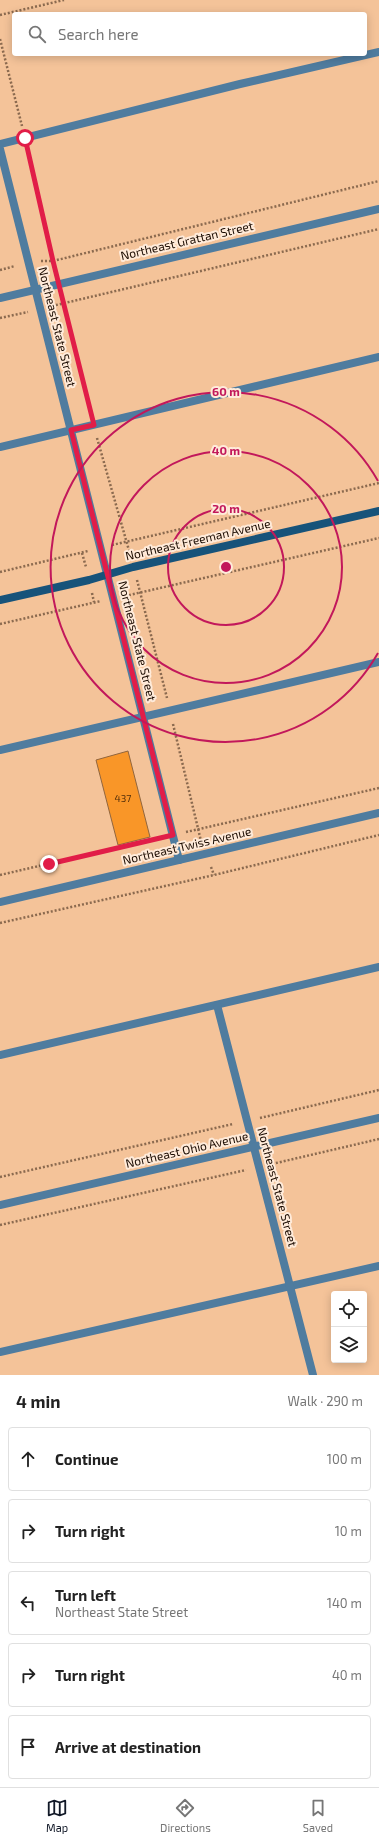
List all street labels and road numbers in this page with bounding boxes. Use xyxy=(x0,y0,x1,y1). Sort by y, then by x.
street label: Northeast Grattan Street xyxy=(119,218,255,262)
street label: Northeast State Street xyxy=(36,265,80,388)
street label: Northeast Freeman Avenue xyxy=(124,516,272,563)
street label: Northeast State Street xyxy=(116,579,160,702)
street label: Northeast Twiss Avenue xyxy=(121,823,252,867)
street label: Northeast State Street xyxy=(255,1126,301,1248)
street label: Northeast Ohio Avenue xyxy=(124,1128,249,1170)

